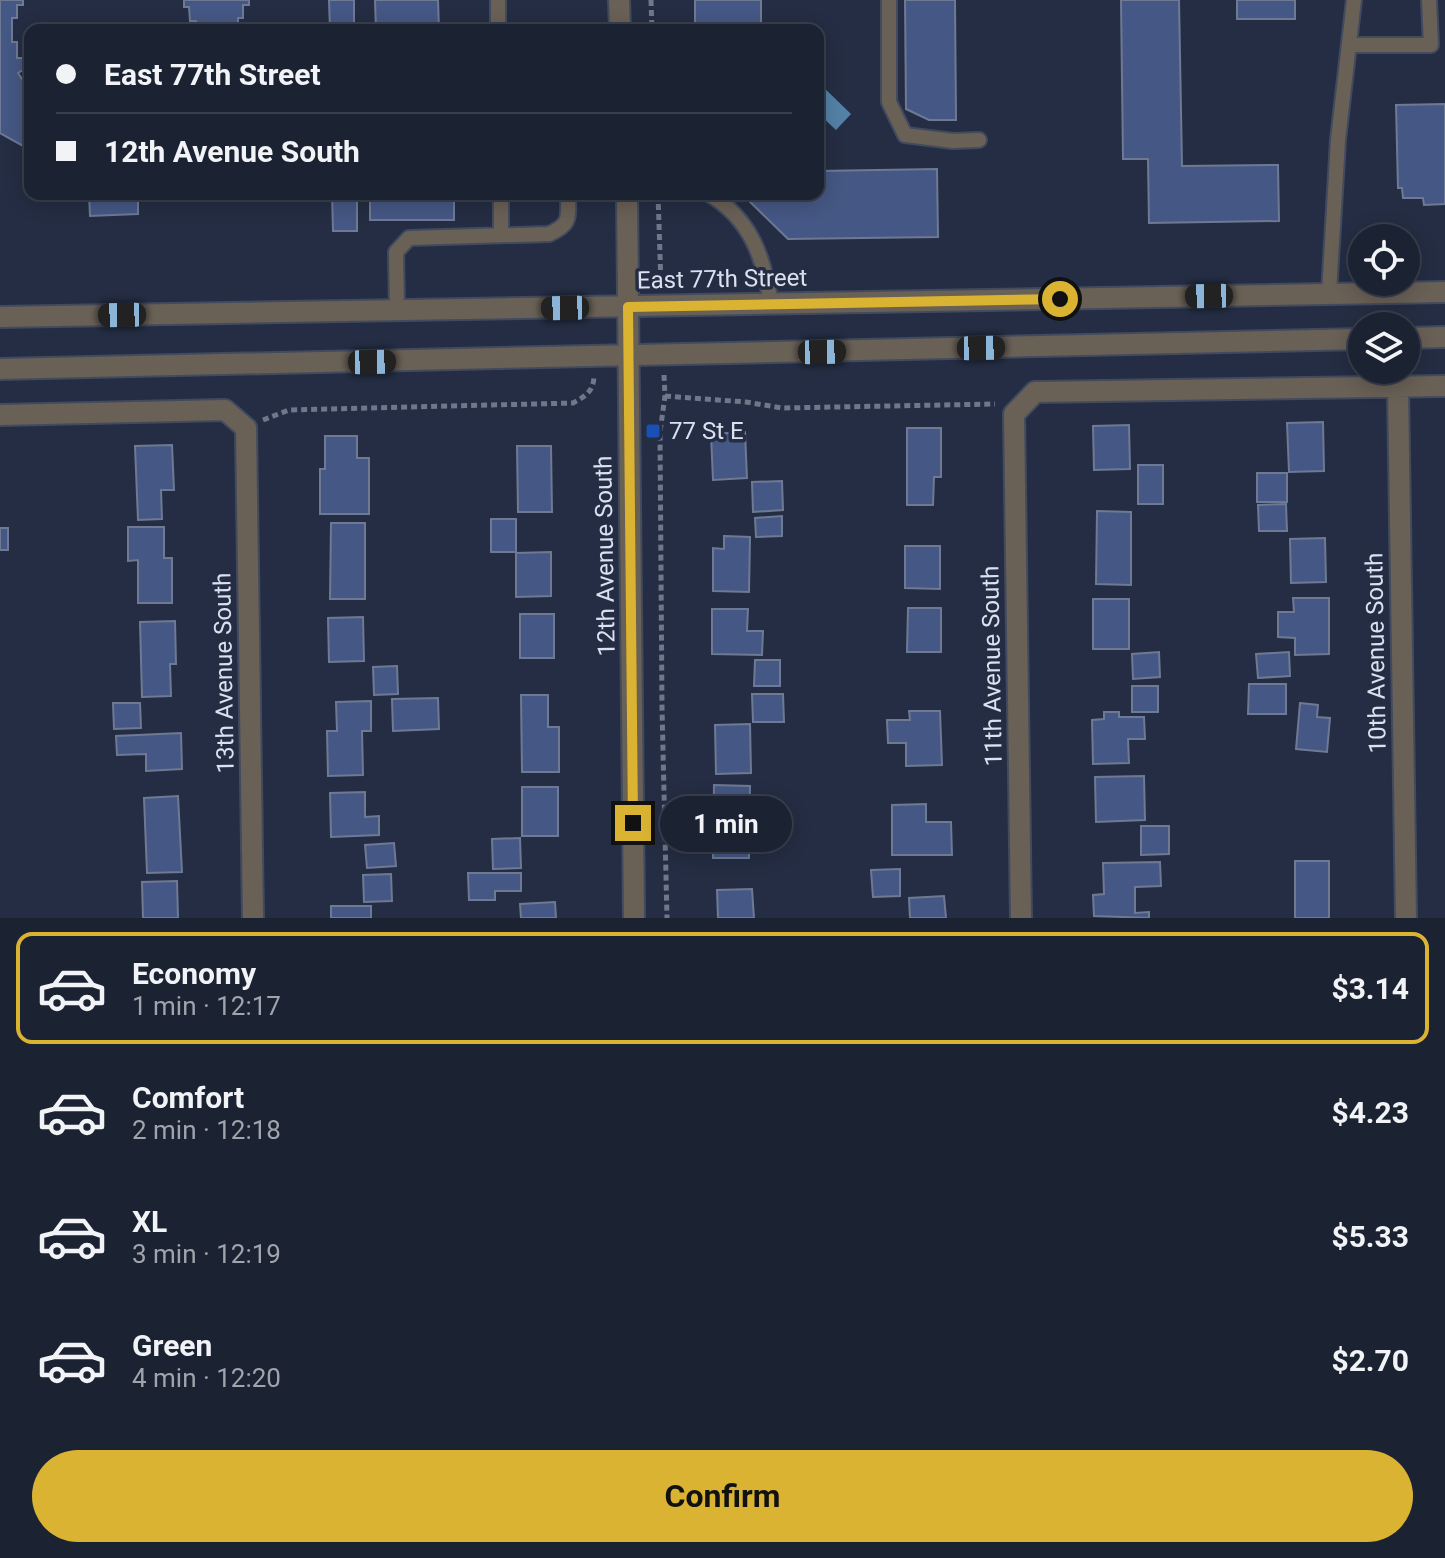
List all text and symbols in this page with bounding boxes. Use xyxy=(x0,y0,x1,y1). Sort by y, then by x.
text: East 77th Street xyxy=(104,57,321,92)
text: 12th Avenue South xyxy=(104,134,360,169)
map controls xyxy=(1348,224,1420,384)
button: locate xyxy=(1348,224,1420,296)
street label: East 77th Street xyxy=(637,264,807,294)
route start xyxy=(1042,281,1078,317)
car xyxy=(1185,284,1233,308)
car xyxy=(541,296,589,320)
car xyxy=(98,303,146,327)
button: layers xyxy=(1348,312,1420,384)
car xyxy=(957,336,1005,360)
car xyxy=(798,340,846,364)
car xyxy=(348,350,396,374)
place label: 77 St E xyxy=(669,417,744,445)
marker: 77 St E xyxy=(644,422,662,440)
street label: 12th Avenue South xyxy=(589,455,621,657)
street label: 10th Avenue South xyxy=(1360,552,1392,754)
street label: 11th Avenue South xyxy=(976,565,1008,767)
street label: 13th Avenue South xyxy=(208,572,240,774)
callout: 1 min xyxy=(661,795,793,851)
route end xyxy=(615,805,651,841)
text: 1 min xyxy=(693,809,759,839)
icon: car xyxy=(36,952,108,1024)
text: Economy xyxy=(132,956,256,991)
text: $3.14 xyxy=(1331,971,1409,1006)
text: 1 min · 12:17 xyxy=(132,991,281,1021)
icon: car xyxy=(36,1076,108,1148)
text: Comfort xyxy=(132,1080,244,1115)
text: $4.23 xyxy=(1331,1095,1409,1130)
text: 2 min · 12:18 xyxy=(132,1115,281,1145)
icon: car xyxy=(36,1200,108,1272)
text: XL xyxy=(132,1204,167,1239)
text: $5.33 xyxy=(1331,1219,1409,1254)
text: 3 min · 12:19 xyxy=(132,1239,281,1269)
icon: car xyxy=(36,1324,108,1396)
text: Green xyxy=(132,1328,212,1363)
text: $2.70 xyxy=(1331,1343,1409,1378)
text: 4 min · 12:20 xyxy=(132,1363,281,1393)
button: Confirm xyxy=(32,1450,1413,1542)

